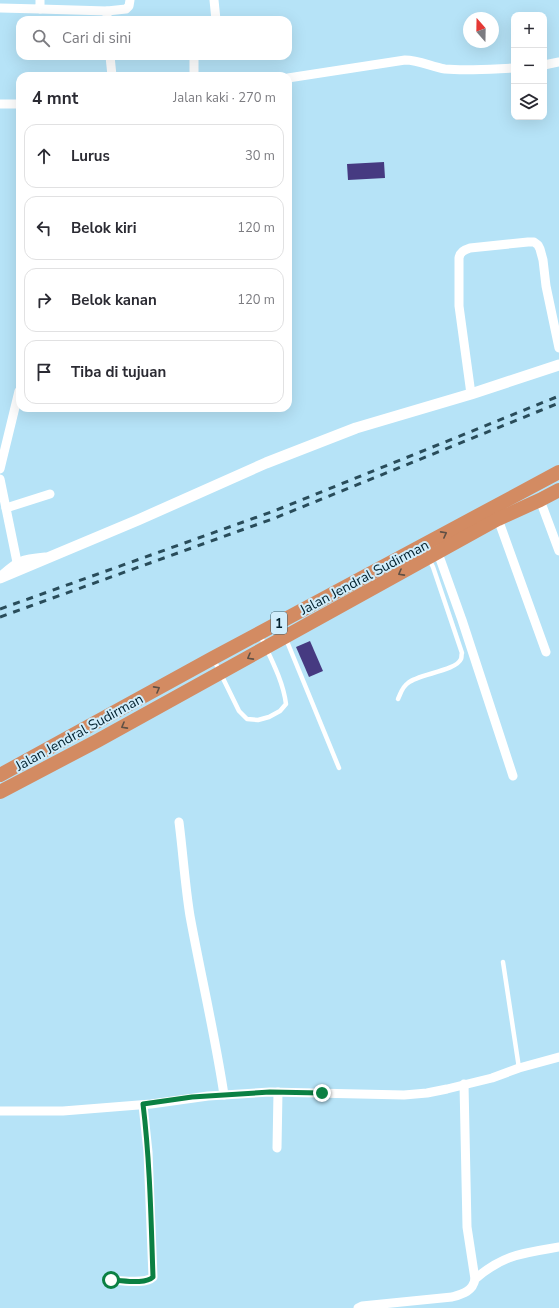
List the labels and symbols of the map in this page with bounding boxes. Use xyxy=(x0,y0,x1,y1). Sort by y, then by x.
north arrow xyxy=(463,12,499,48)
one-way arrow xyxy=(440,532,447,539)
street label: Jalan Jendral Sudirman xyxy=(296,535,432,620)
one-way arrow xyxy=(398,569,405,576)
road number: 1 xyxy=(271,612,287,634)
one-way arrow xyxy=(247,652,255,659)
one-way arrow xyxy=(153,686,160,694)
street label: Jalan Jendral Sudirman xyxy=(11,689,147,776)
one-way arrow xyxy=(121,721,128,729)
route end xyxy=(313,1084,331,1102)
route start xyxy=(102,1271,120,1289)

